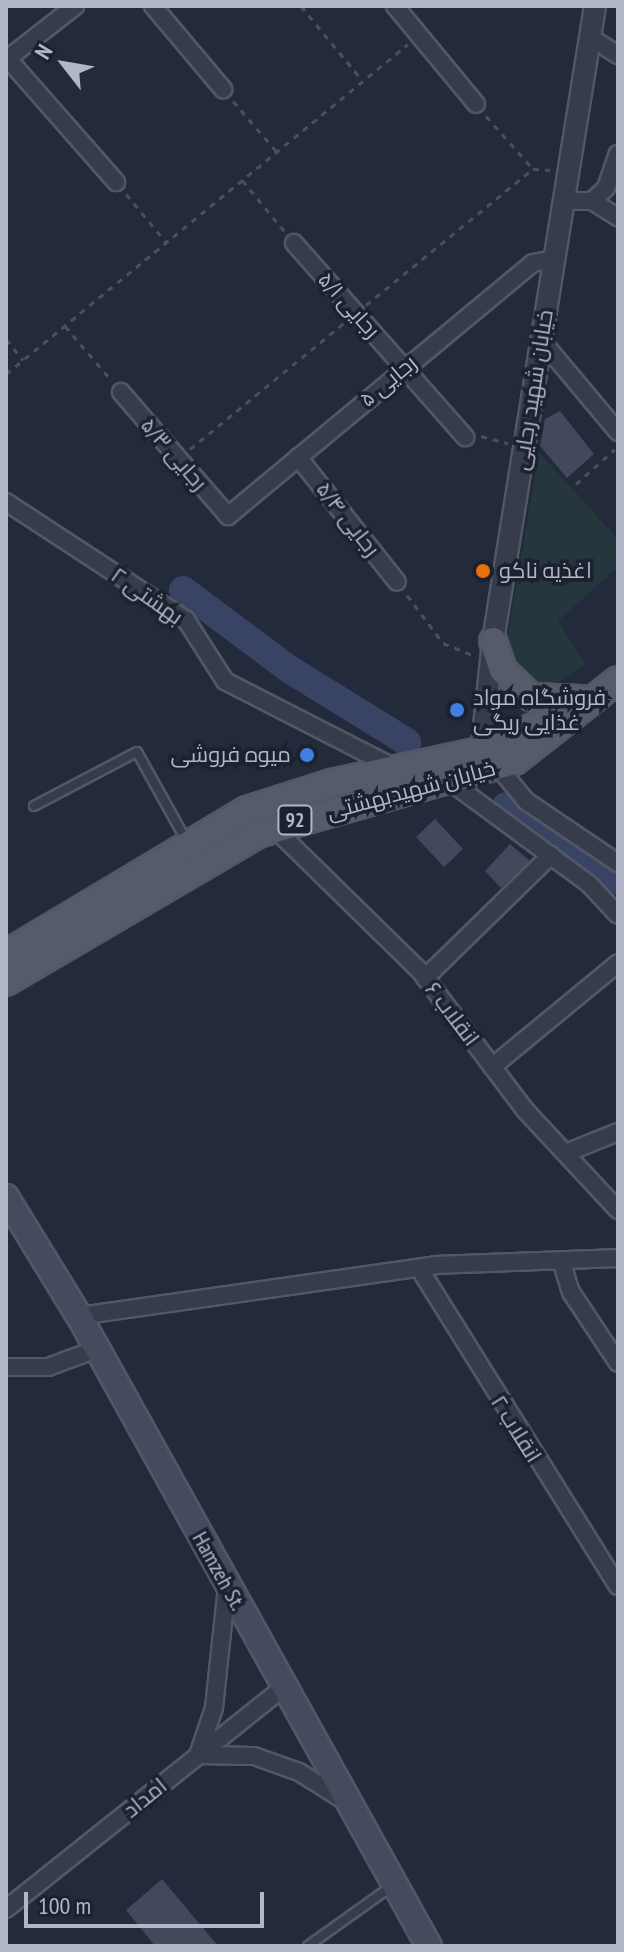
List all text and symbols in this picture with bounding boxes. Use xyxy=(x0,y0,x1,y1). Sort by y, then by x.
north arrow xyxy=(24,24,104,104)
text: N xyxy=(28,39,58,64)
street label: رجایی ۵/۱ xyxy=(313,267,385,343)
street label: خیابان شهید رجایی xyxy=(507,308,559,472)
street label: رجایی ۵ xyxy=(354,350,422,412)
street label: رجایی ۵/۳ xyxy=(135,412,213,496)
street label: رجایی ۵/۴ xyxy=(311,476,385,562)
place label: اغذیه ناکو xyxy=(499,558,592,584)
street label: بهشتی ۲ xyxy=(106,562,188,630)
marker: اغذیه ناکو xyxy=(474,562,492,580)
place label: فروشگاه مواد غذایی ریگی xyxy=(473,684,606,736)
marker: فروشگاه مواد غذایی ریگی xyxy=(448,701,466,719)
place label: میوه فروشی xyxy=(171,742,291,768)
marker: میوه فروشی xyxy=(298,746,316,764)
street label: خیابان شهیدبهشتی xyxy=(324,755,498,825)
road number: 92 xyxy=(277,804,313,836)
street label: انقلاب ۶ xyxy=(419,977,485,1051)
street label: انقلاب ۲ xyxy=(485,1391,547,1467)
street label: Hamzeh St. xyxy=(187,1527,251,1615)
street label: امداد xyxy=(118,1773,172,1823)
scale bar xyxy=(28,1876,268,1926)
text: 100 m xyxy=(38,1890,91,1921)

